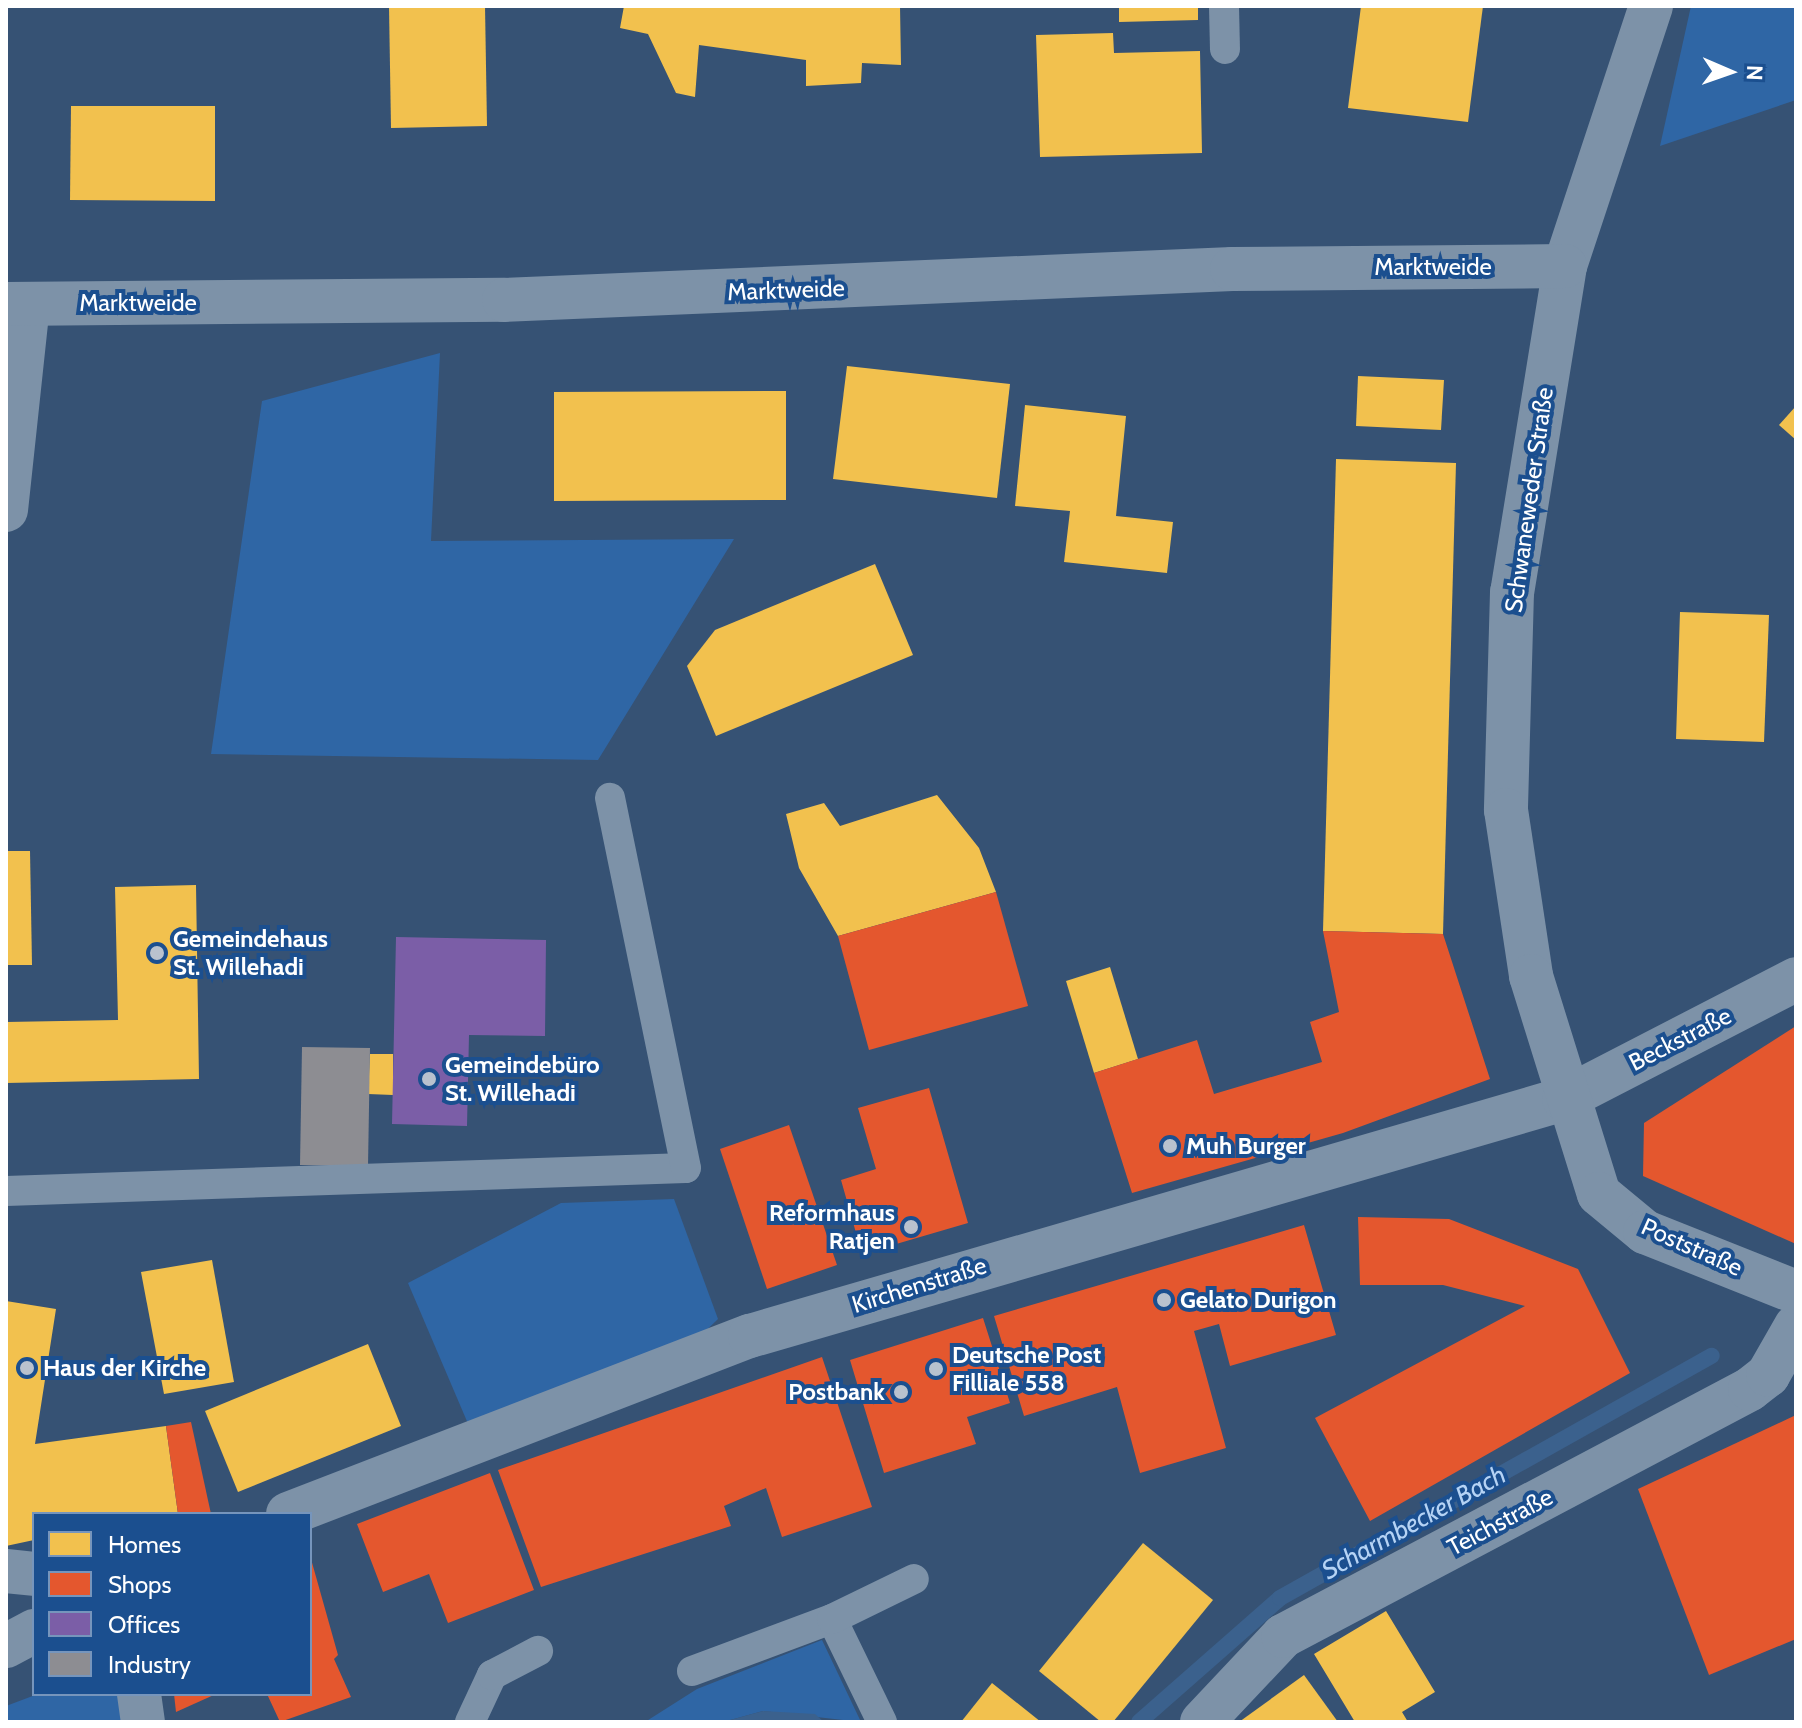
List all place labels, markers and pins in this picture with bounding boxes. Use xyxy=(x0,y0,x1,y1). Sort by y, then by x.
place label: Gemeindehaus St. Willehadi xyxy=(173,925,328,981)
marker: Gemeindehaus St. Willehadi xyxy=(148,944,166,962)
place label: Gemeindebüro St. Willehadi xyxy=(445,1051,600,1107)
marker: Gemeindebüro St. Willehadi xyxy=(420,1070,438,1088)
place label: Muh Burger xyxy=(1186,1132,1306,1160)
marker: Muh Burger xyxy=(1161,1137,1179,1155)
place label: Reformhaus Ratjen xyxy=(769,1199,895,1255)
marker: Reformhaus Ratjen xyxy=(902,1218,920,1236)
place label: Gelato Durigon xyxy=(1180,1286,1337,1314)
marker: Gelato Durigon xyxy=(1155,1291,1173,1309)
place label: Deutsche Post Filliale 558 xyxy=(952,1341,1101,1397)
place label: Haus der Kirche xyxy=(43,1354,206,1382)
marker: Haus der Kirche xyxy=(18,1359,36,1377)
marker: Deutsche Post Filliale 558 xyxy=(927,1360,945,1378)
place label: Postbank xyxy=(788,1378,885,1406)
marker: Postbank xyxy=(892,1383,910,1401)

